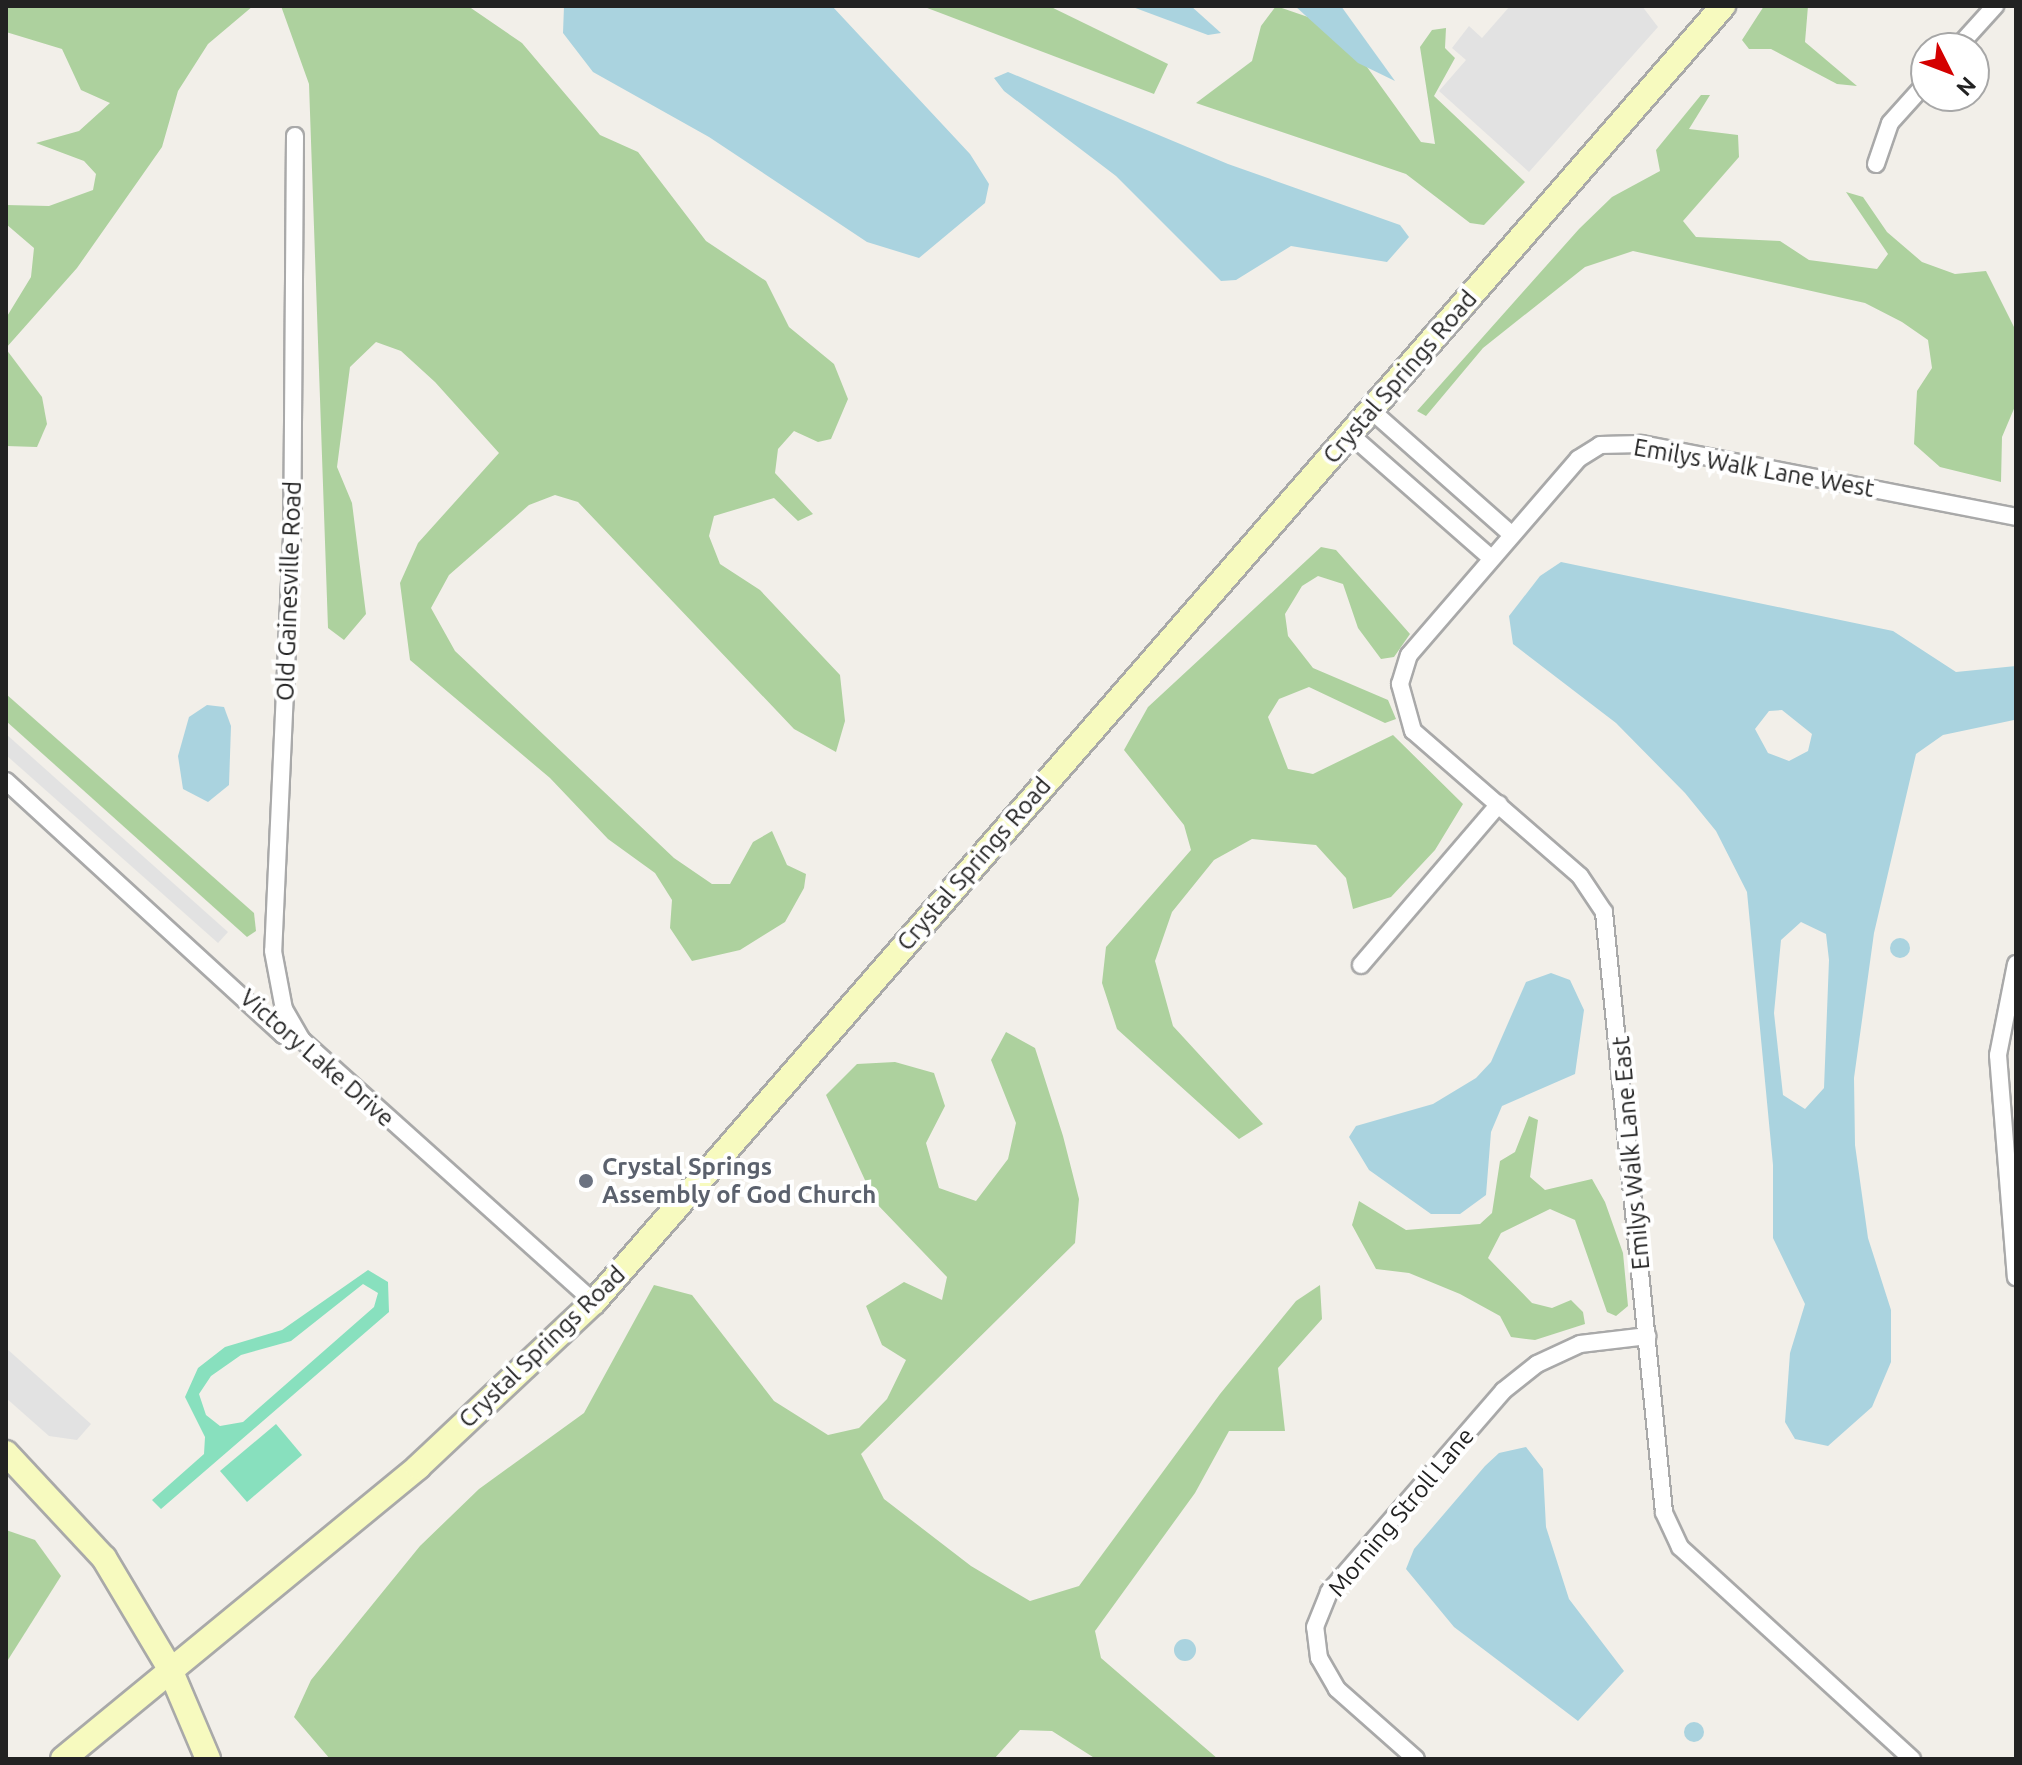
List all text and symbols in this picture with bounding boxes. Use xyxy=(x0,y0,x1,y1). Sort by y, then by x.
north arrow xyxy=(1910,32,1990,112)
text: N xyxy=(1952,73,1982,102)
street label: Crystal Springs Road xyxy=(1317,284,1483,470)
street label: Emilys Walk Lane West xyxy=(1632,433,1876,503)
street label: Old Gainesville Road xyxy=(271,481,307,701)
street label: Crystal Springs Road xyxy=(891,771,1057,957)
street label: Victory Lake Drive xyxy=(234,983,400,1133)
street label: Emilys Walk Lane East xyxy=(1606,1035,1656,1271)
place label: Crystal Springs Assembly of God Church xyxy=(602,1153,876,1209)
marker: Crystal Springs Assembly of God Church xyxy=(577,1172,595,1190)
street label: Crystal Springs Road xyxy=(453,1260,631,1434)
street label: Morning Stroll Lane xyxy=(1322,1422,1480,1602)

